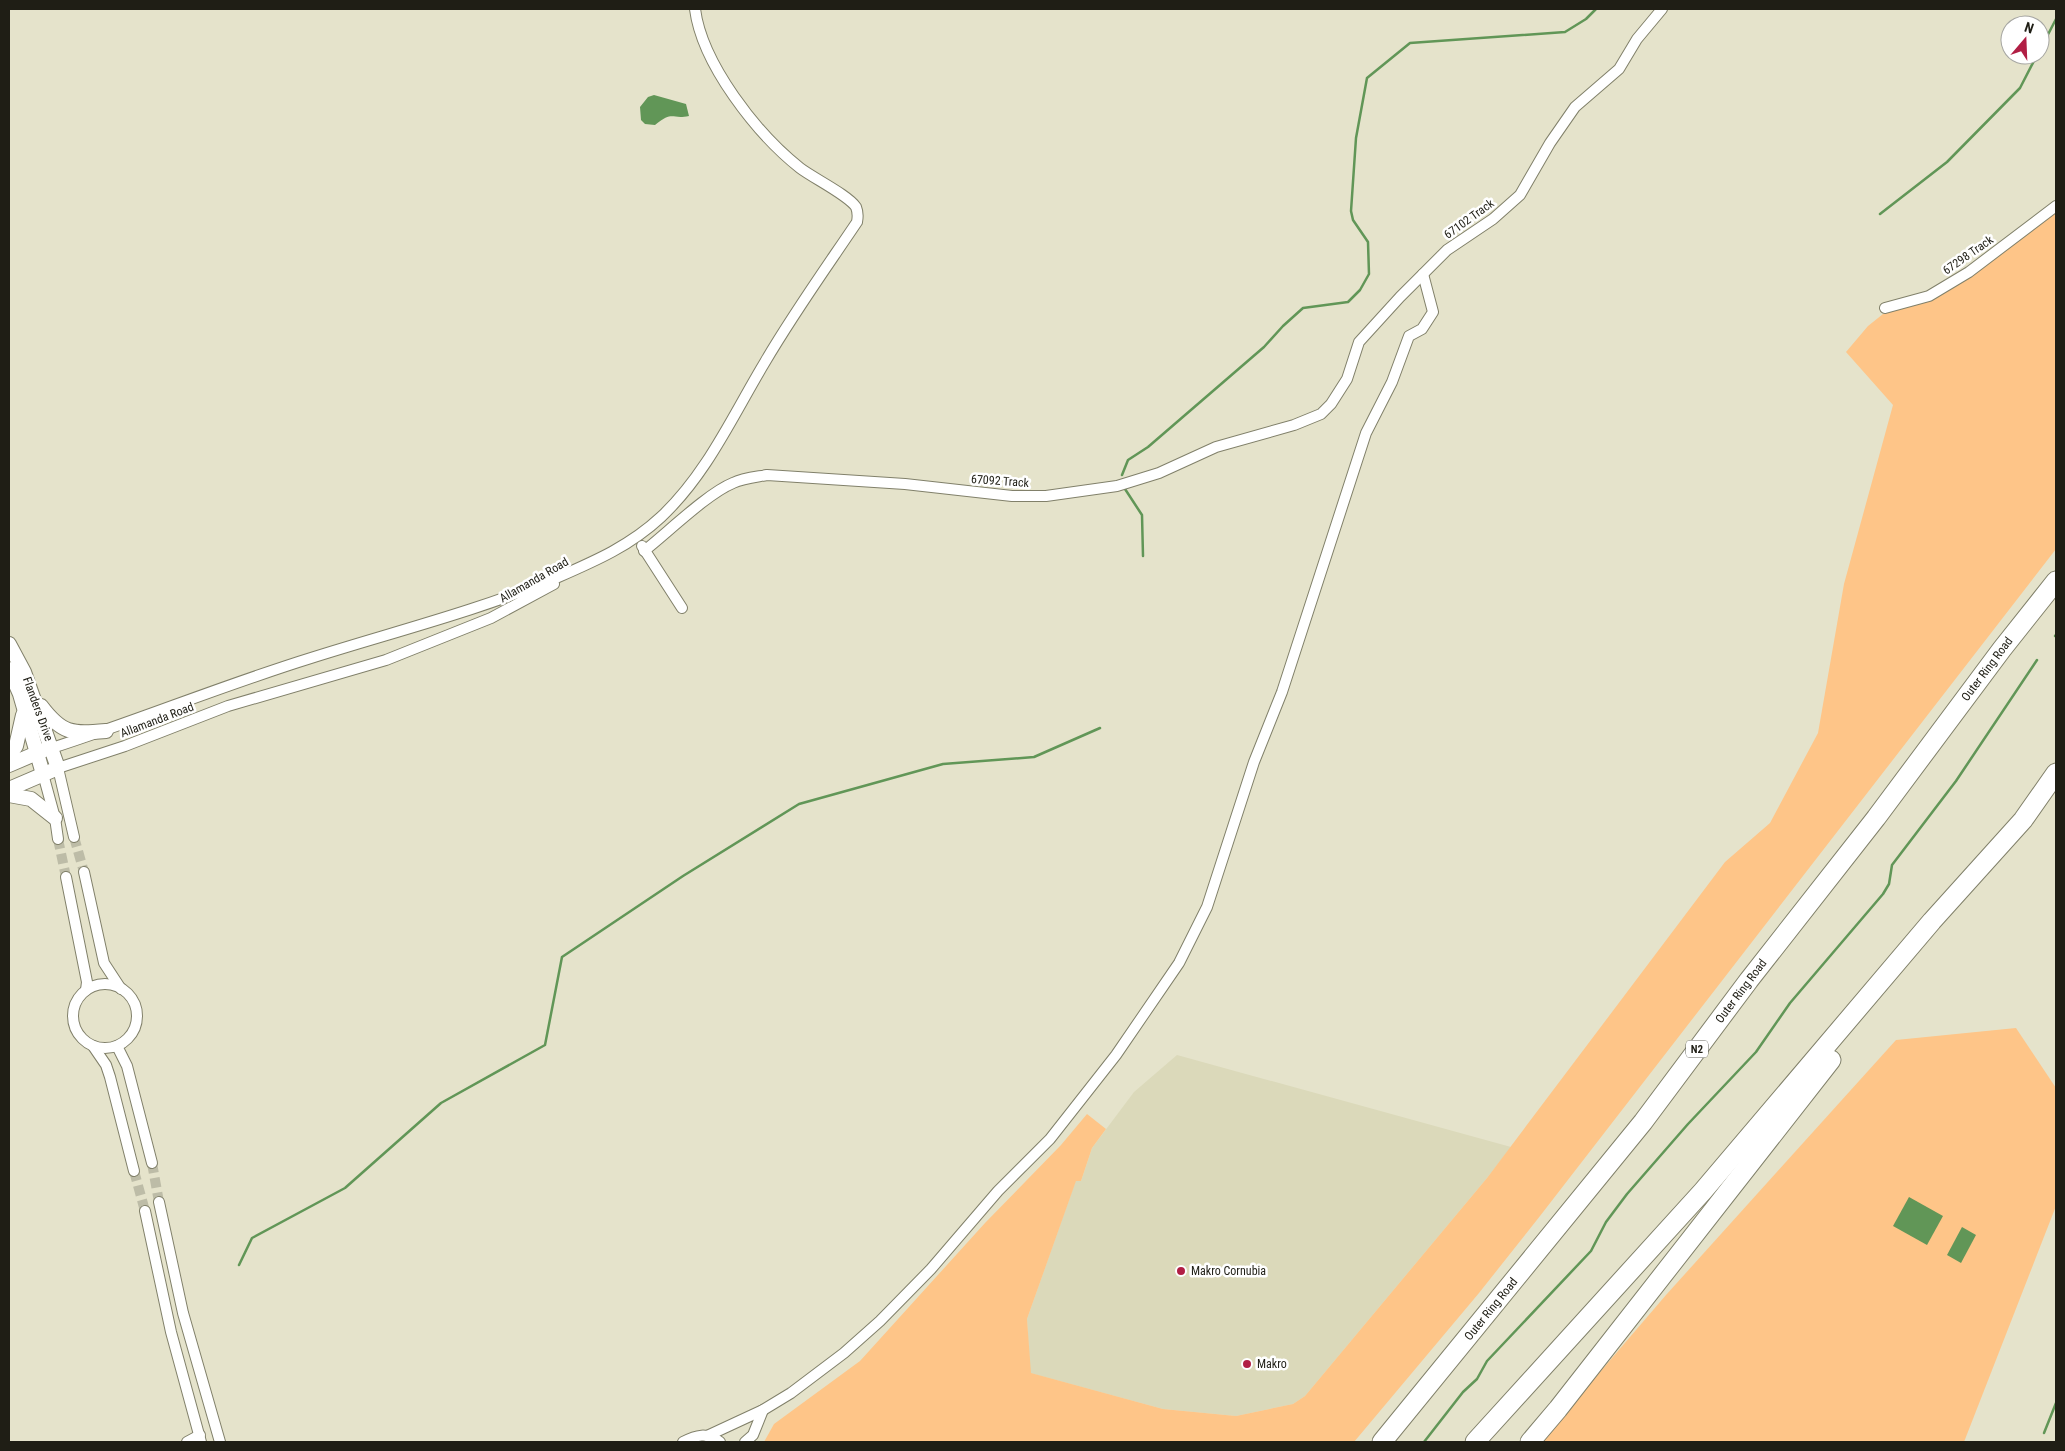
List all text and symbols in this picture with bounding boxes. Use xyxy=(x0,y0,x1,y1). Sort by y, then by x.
north arrow xyxy=(2000,15,2050,65)
text: N xyxy=(2023,19,2036,37)
street label: 67102 Track xyxy=(1441,196,1497,242)
street label: 67298 Track xyxy=(1940,232,1996,277)
street label: 67092 Track xyxy=(971,472,1030,490)
street label: Allamanda Road xyxy=(497,555,571,605)
street label: Outer Ring Road xyxy=(1958,634,2016,704)
street label: Flanders Drive xyxy=(20,675,56,743)
street label: Allamanda Road xyxy=(118,700,196,740)
street label: Outer Ring Road xyxy=(1712,956,1770,1026)
road number: N2 xyxy=(1686,1040,1708,1058)
place label: Makro Cornubia xyxy=(1191,1264,1266,1278)
marker: Makro Cornubia xyxy=(1175,1265,1187,1277)
street label: Outer Ring Road xyxy=(1462,1275,1520,1343)
place label: Makro xyxy=(1257,1357,1287,1371)
marker: Makro xyxy=(1241,1358,1253,1370)

